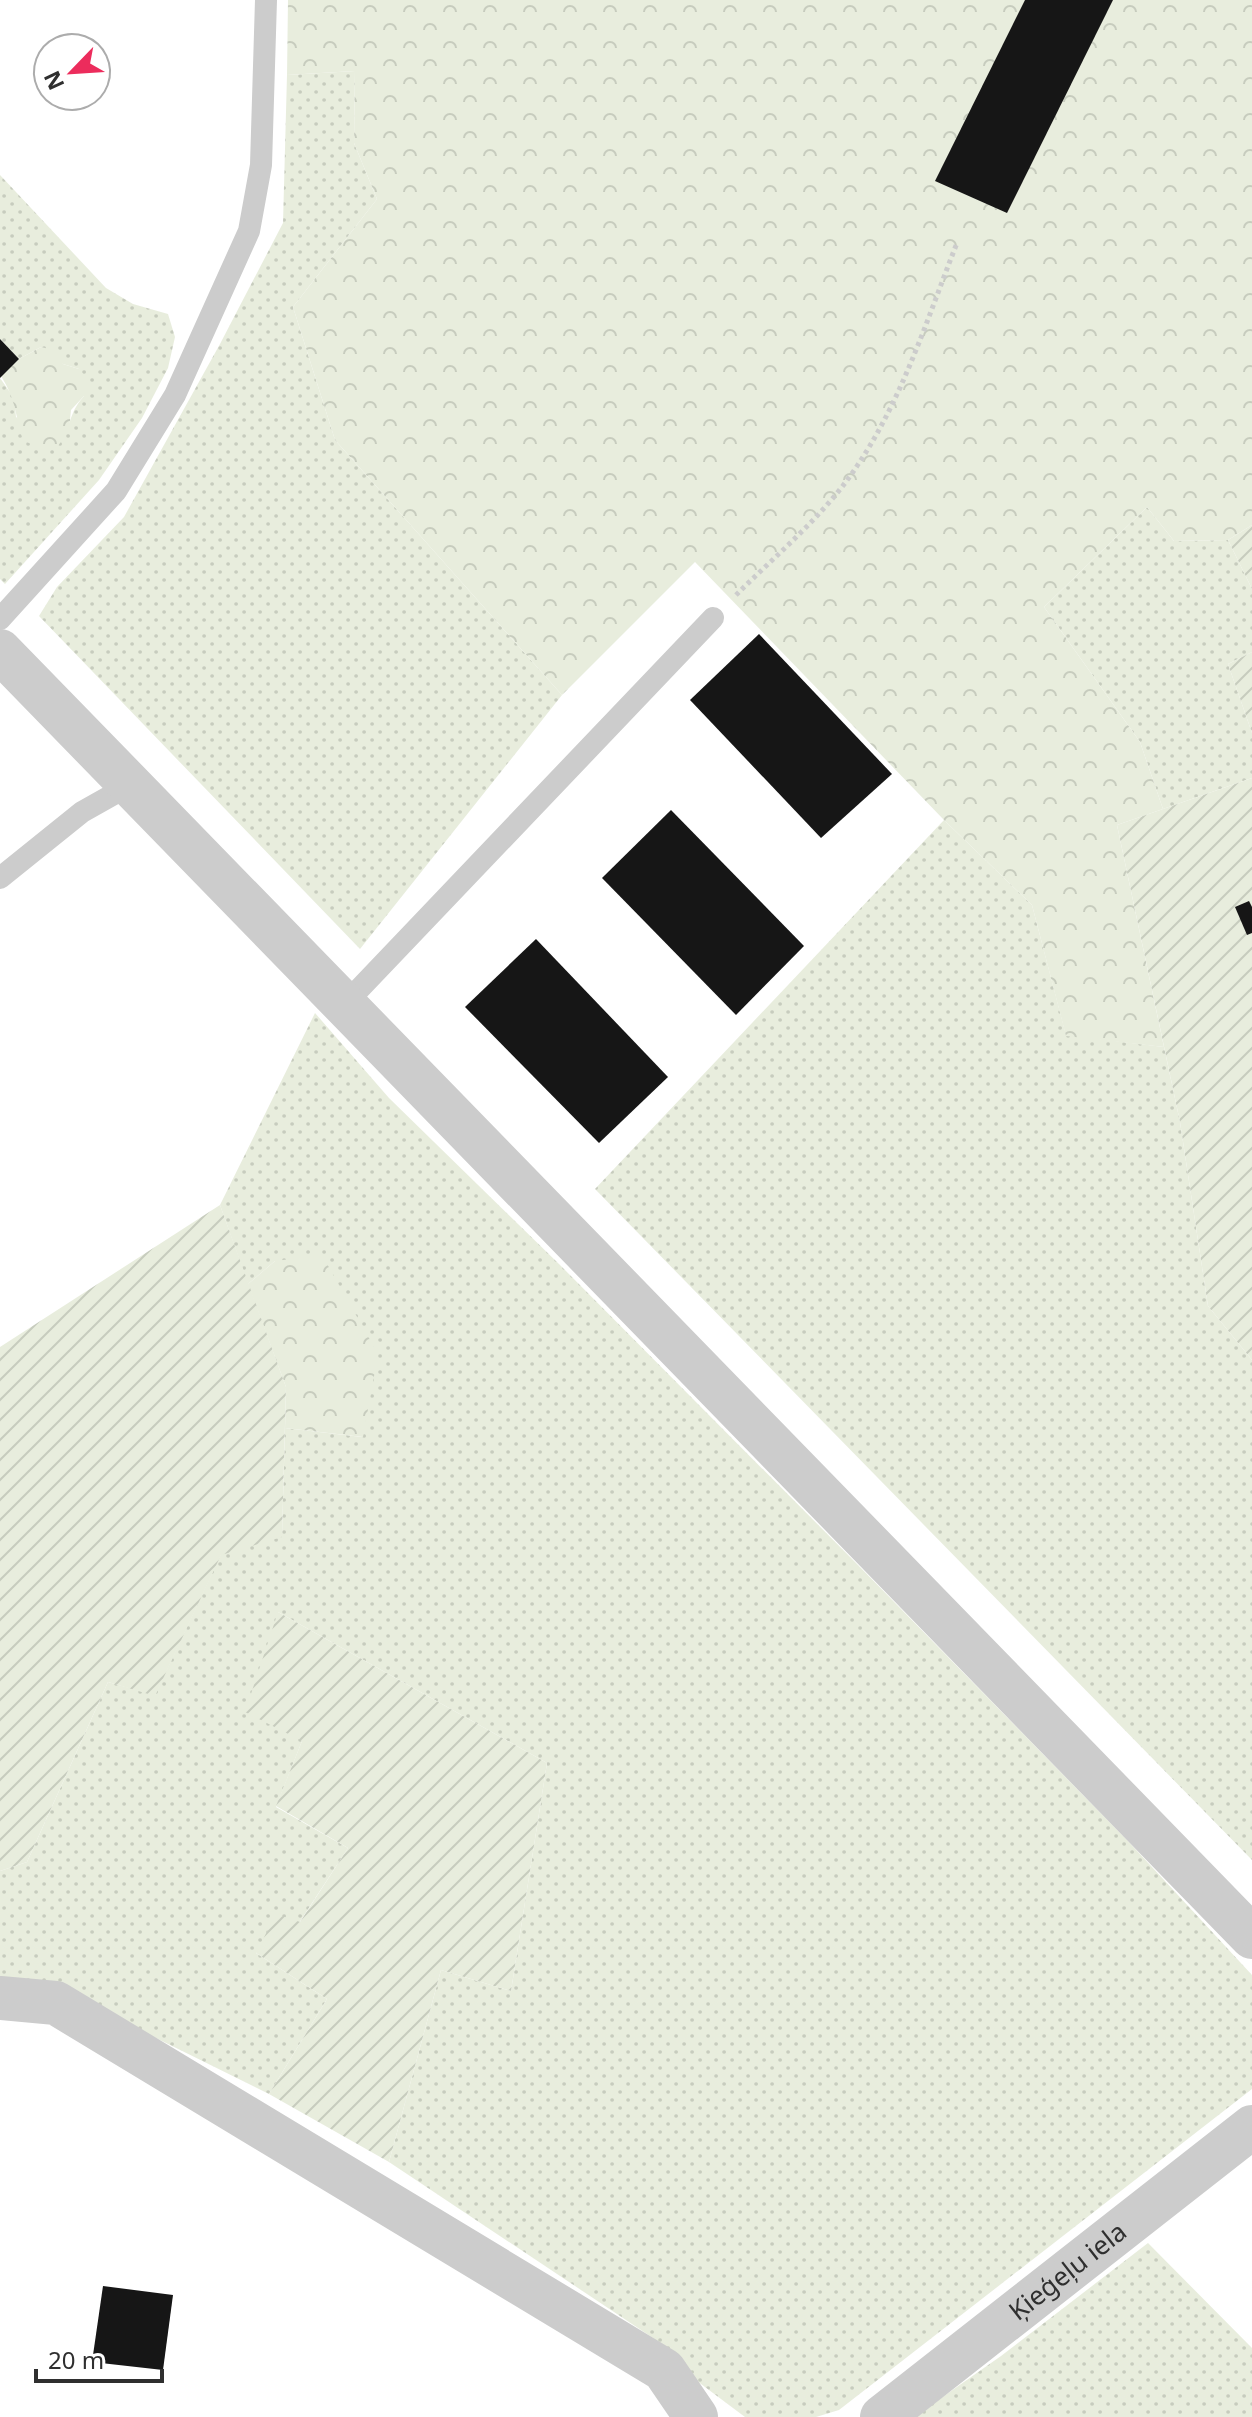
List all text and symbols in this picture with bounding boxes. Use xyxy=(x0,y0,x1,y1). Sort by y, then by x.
north arrow xyxy=(32,32,112,112)
text: N xyxy=(36,66,70,95)
street label: Ķieģeļu iela xyxy=(1001,2213,1133,2328)
scale bar xyxy=(36,2333,162,2383)
text: 20 m xyxy=(48,2343,104,2376)

